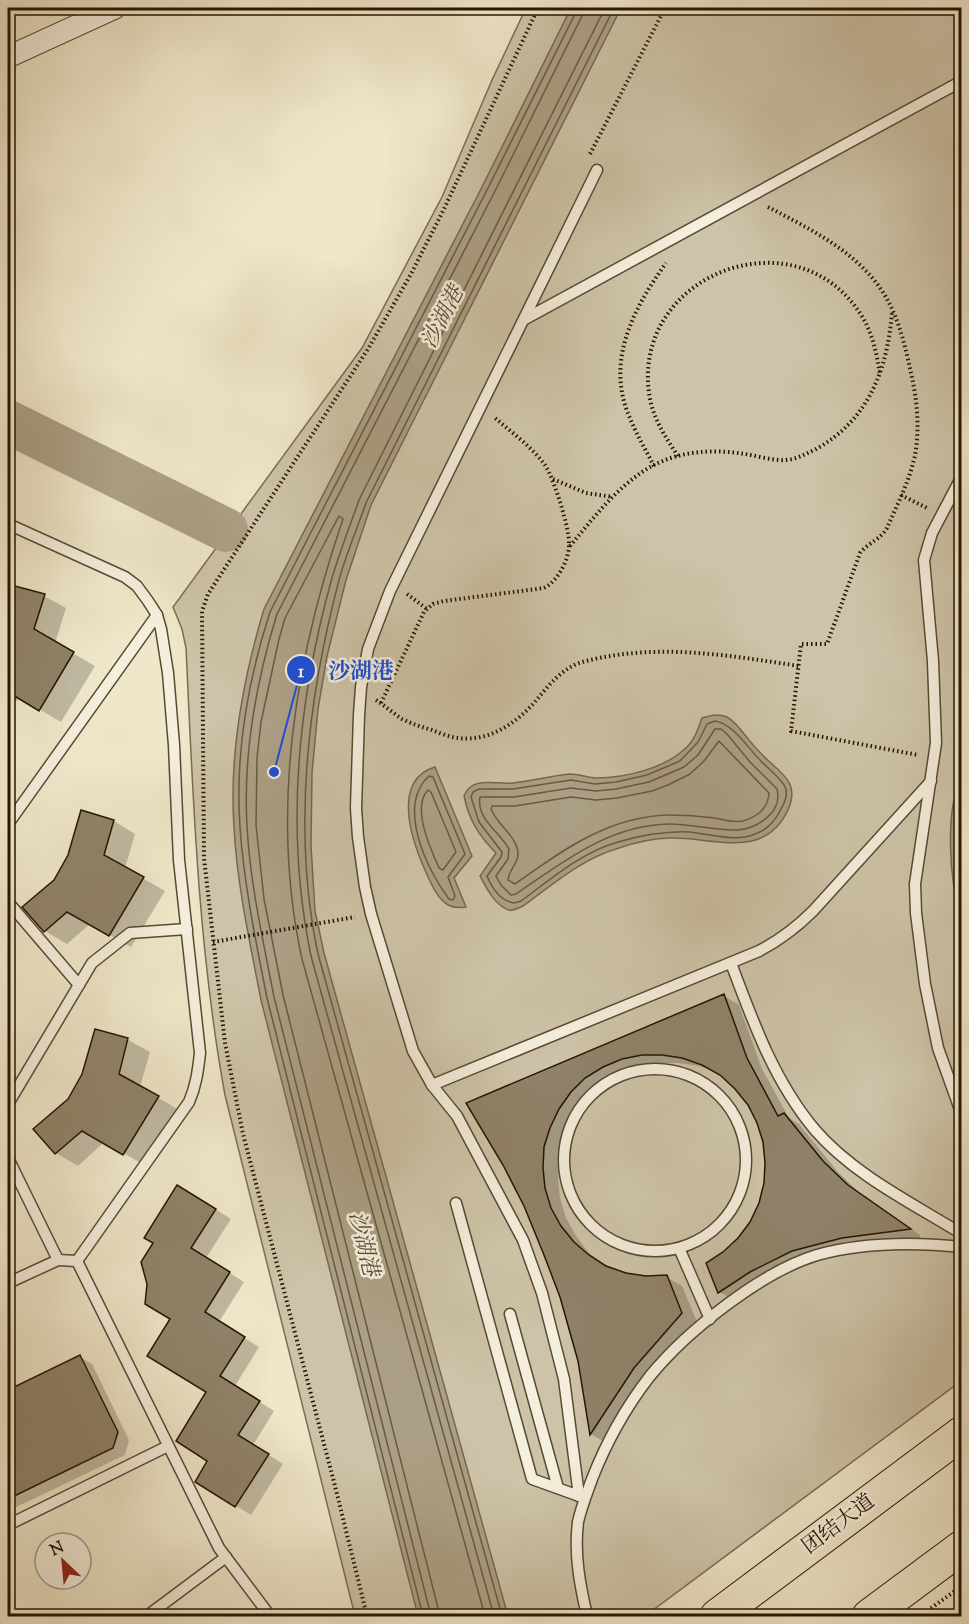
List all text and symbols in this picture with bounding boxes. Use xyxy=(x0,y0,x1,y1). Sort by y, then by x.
water label: 沙湖港 xyxy=(415,279,475,355)
callout: 沙湖港 xyxy=(286,650,406,690)
text: 沙湖港 xyxy=(328,657,394,689)
text: 1 xyxy=(298,660,305,686)
water label: 沙湖港 xyxy=(338,1208,386,1283)
street label: 团结大道 xyxy=(796,1488,882,1562)
north arrow xyxy=(33,1531,93,1591)
text: N xyxy=(47,1537,69,1563)

